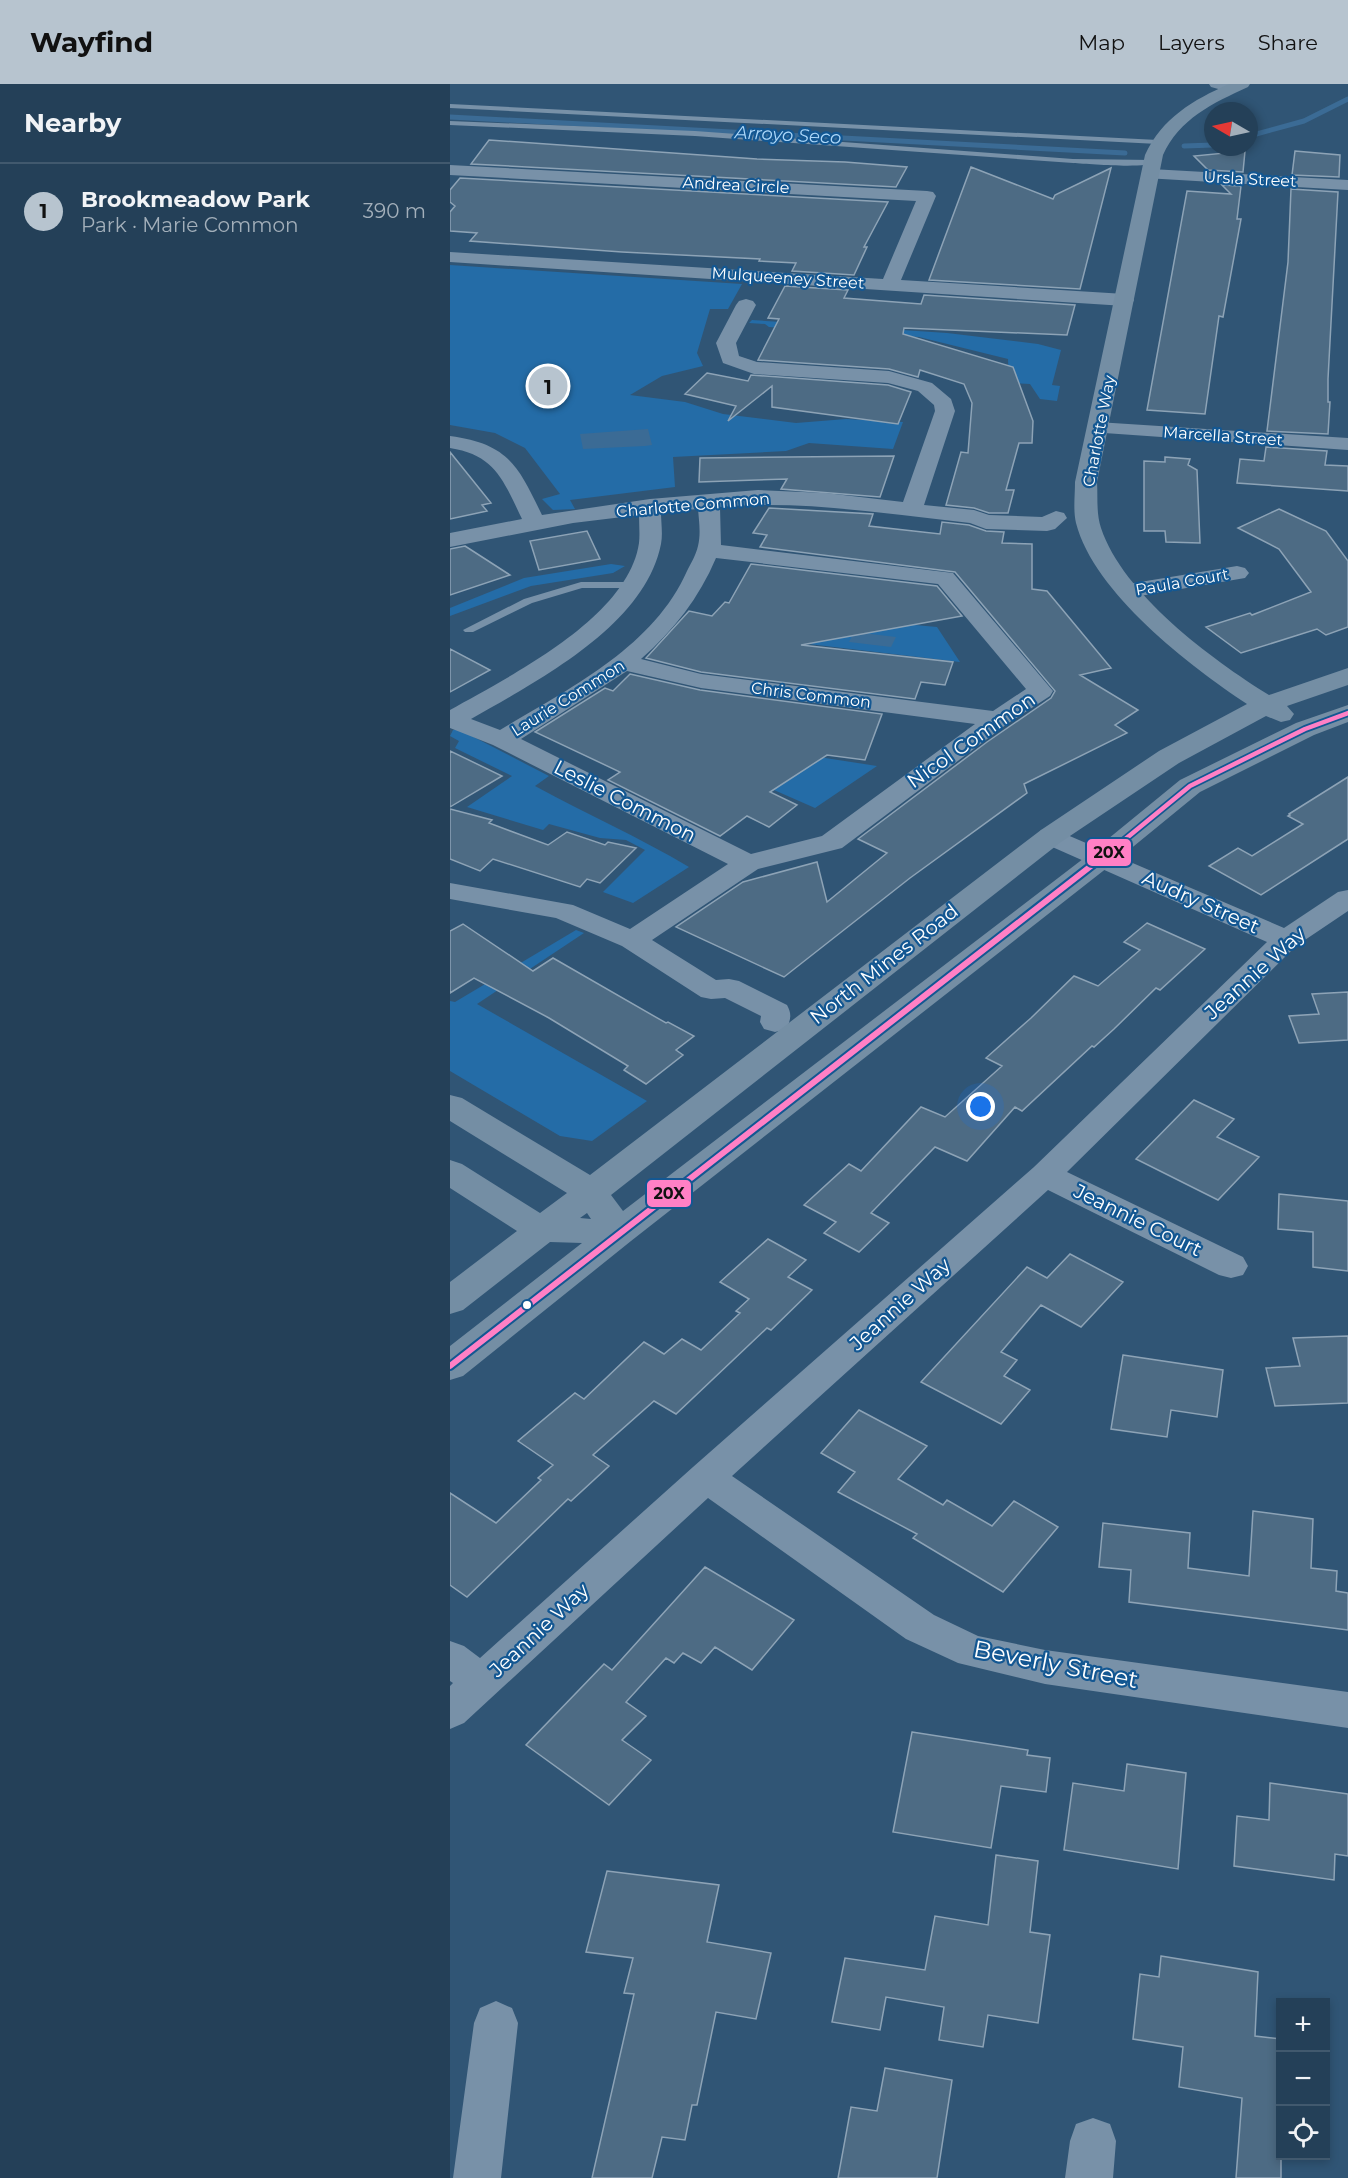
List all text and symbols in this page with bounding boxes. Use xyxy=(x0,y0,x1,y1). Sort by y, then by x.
text: Wayfind xyxy=(30,25,153,59)
text: Map xyxy=(1078,30,1125,55)
text: Layers xyxy=(1158,30,1225,55)
text: Share xyxy=(1258,30,1318,55)
north arrow xyxy=(1204,102,1258,156)
text: Nearby xyxy=(24,107,121,139)
water label: Arroyo Seco xyxy=(733,121,842,149)
street label: Ursla Street xyxy=(1203,167,1298,191)
street label: Andrea Circle xyxy=(682,173,790,197)
text: Brookmeadow Park xyxy=(81,186,310,213)
text: 1 xyxy=(40,199,47,223)
text: 390 m xyxy=(363,199,426,223)
text: Park · Marie Common xyxy=(81,213,298,237)
street label: Mulqueeney Street xyxy=(711,263,865,293)
pin: 1 xyxy=(528,364,568,408)
street label: Charlotte Way xyxy=(1079,373,1119,488)
street label: Marcella Street xyxy=(1162,422,1284,450)
street label: Charlotte Common xyxy=(615,489,771,521)
street label: Paula Court xyxy=(1134,564,1231,600)
street label: Laurie Common xyxy=(508,656,628,740)
street label: Chris Common xyxy=(750,678,872,712)
street label: Nicol Common xyxy=(902,687,1040,793)
street label: Leslie Common xyxy=(550,755,700,847)
line badge: 20X xyxy=(1086,838,1132,867)
text: 20X xyxy=(1093,843,1125,862)
street label: Audry Street xyxy=(1139,865,1263,939)
street label: North Mines Road xyxy=(805,899,963,1029)
street label: Jeannie Way xyxy=(1199,922,1310,1025)
your location xyxy=(966,1092,995,1121)
street label: Jeannie Court xyxy=(1069,1178,1206,1261)
line badge: 20X xyxy=(646,1179,692,1208)
text: 20X xyxy=(653,1184,685,1203)
street label: Jeannie Way xyxy=(844,1253,955,1356)
unlabelled marker xyxy=(521,1299,533,1311)
street label: Jeannie Way xyxy=(484,1578,594,1683)
street label: Beverly Street xyxy=(971,1634,1141,1694)
map controls xyxy=(1276,1998,1330,2160)
button: + xyxy=(1276,1998,1330,2052)
button: − xyxy=(1276,2052,1330,2106)
button: locate xyxy=(1276,2106,1330,2160)

